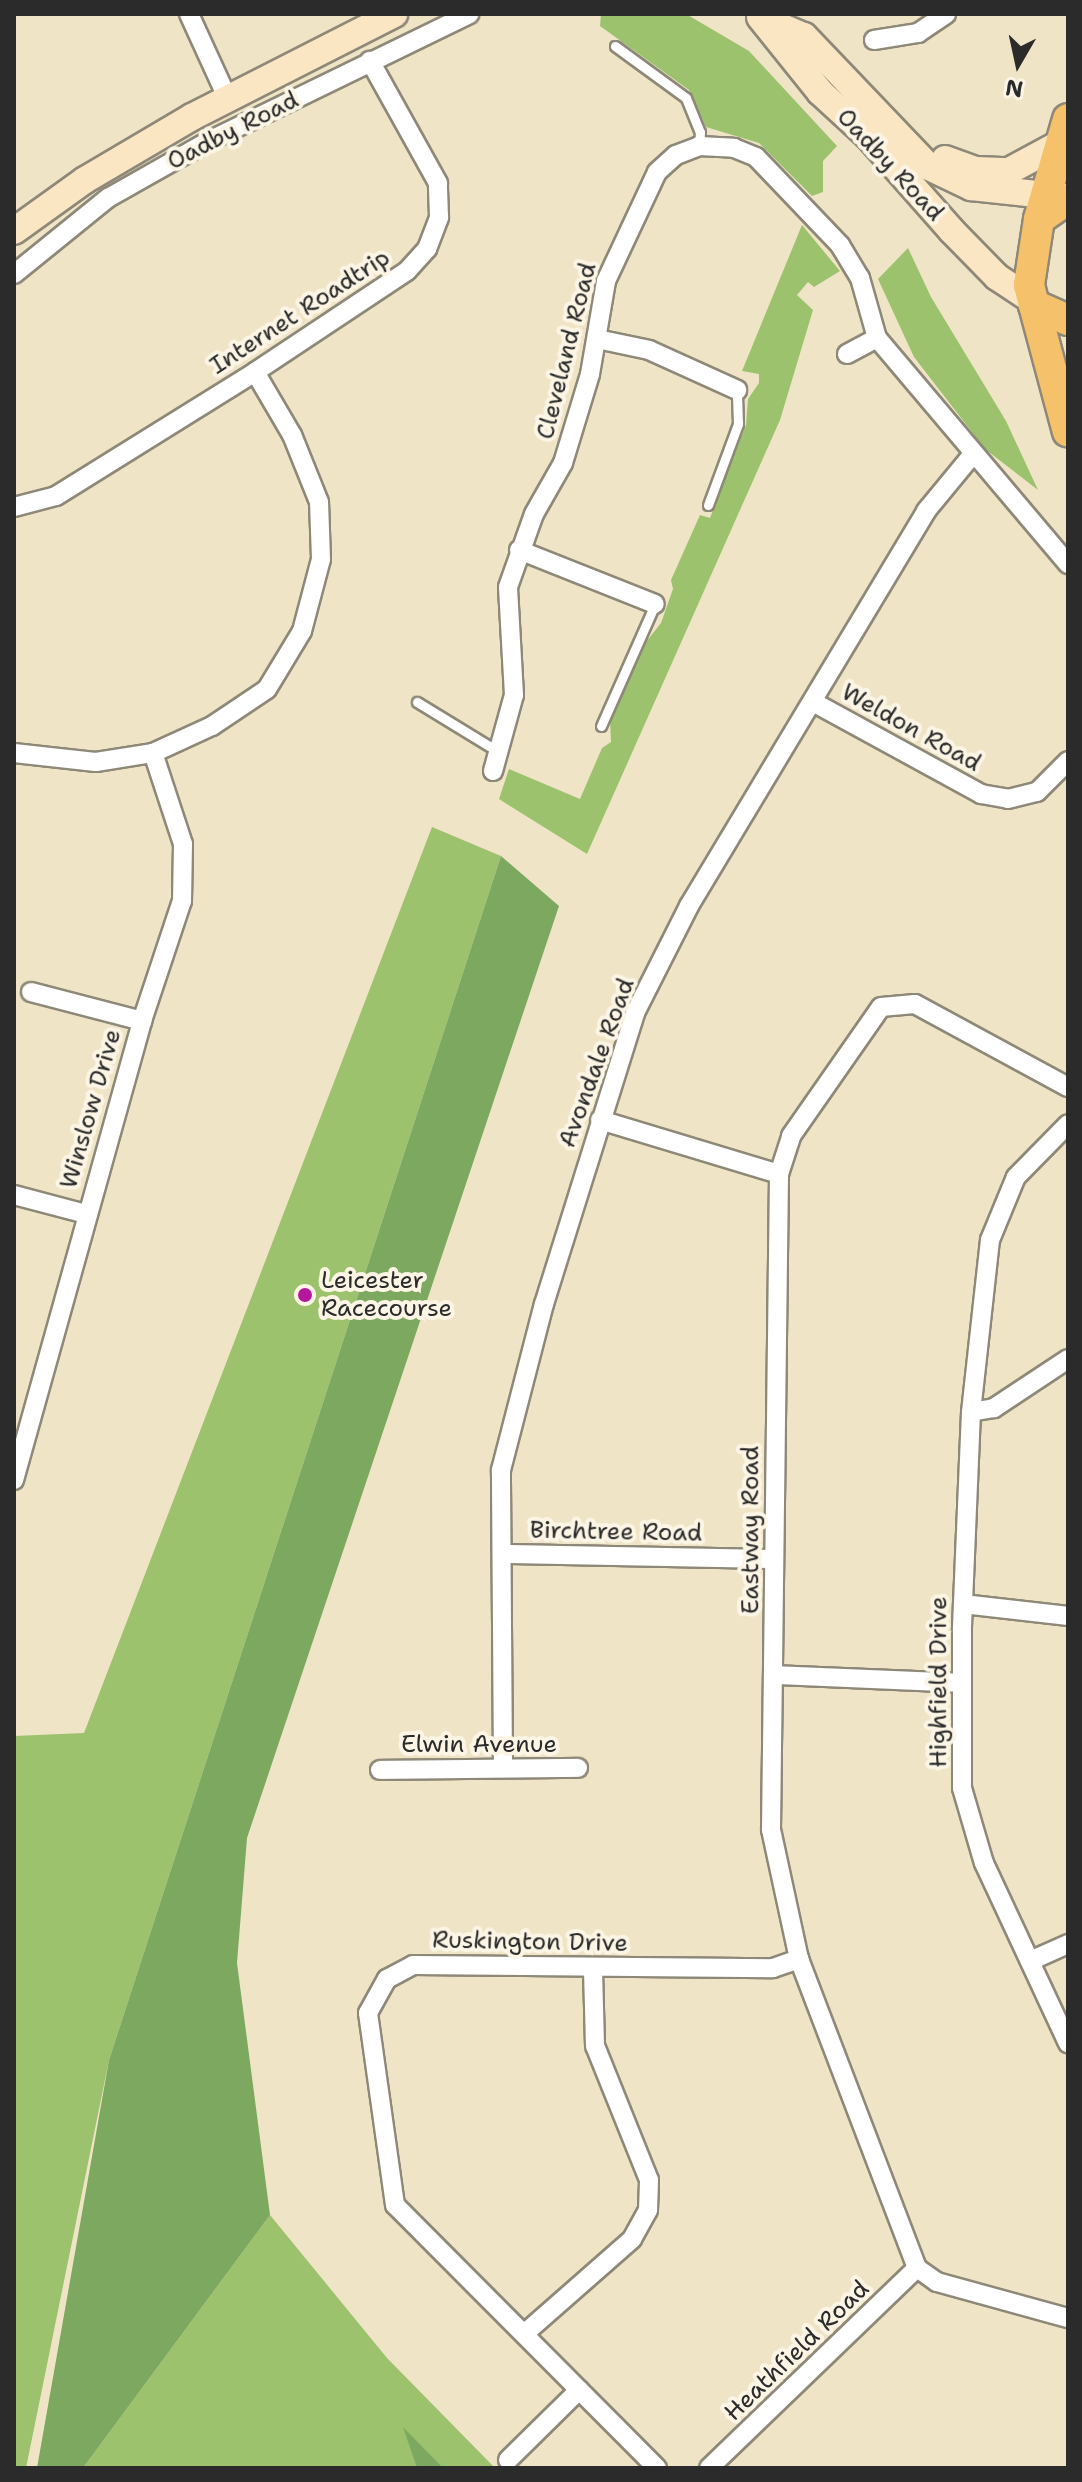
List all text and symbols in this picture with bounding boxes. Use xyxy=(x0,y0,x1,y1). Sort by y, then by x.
north arrow xyxy=(978,24,1058,104)
text: N xyxy=(1003,73,1025,104)
street label: Oadby Road xyxy=(163,86,303,176)
street label: Oadby Road xyxy=(831,103,949,227)
street label: Internet Roadtrip xyxy=(205,243,395,381)
street label: Cleveland Road xyxy=(531,260,603,442)
street label: Weldon Road xyxy=(836,678,986,778)
street label: Avondale Road xyxy=(553,974,641,1152)
street label: Winslow Drive xyxy=(54,1026,128,1192)
place label: Leicester Racecourse xyxy=(321,1267,452,1323)
marker: Leicester Racecourse xyxy=(296,1286,314,1304)
street label: Eastway Road xyxy=(737,1446,765,1614)
street label: Birchtree Road xyxy=(530,1516,702,1548)
street label: Highfield Drive xyxy=(925,1596,953,1768)
street label: Elwin Avenue xyxy=(401,1731,557,1759)
street label: Ruskington Drive xyxy=(432,1926,628,1958)
street label: Heathfield Road xyxy=(719,2275,875,2427)

